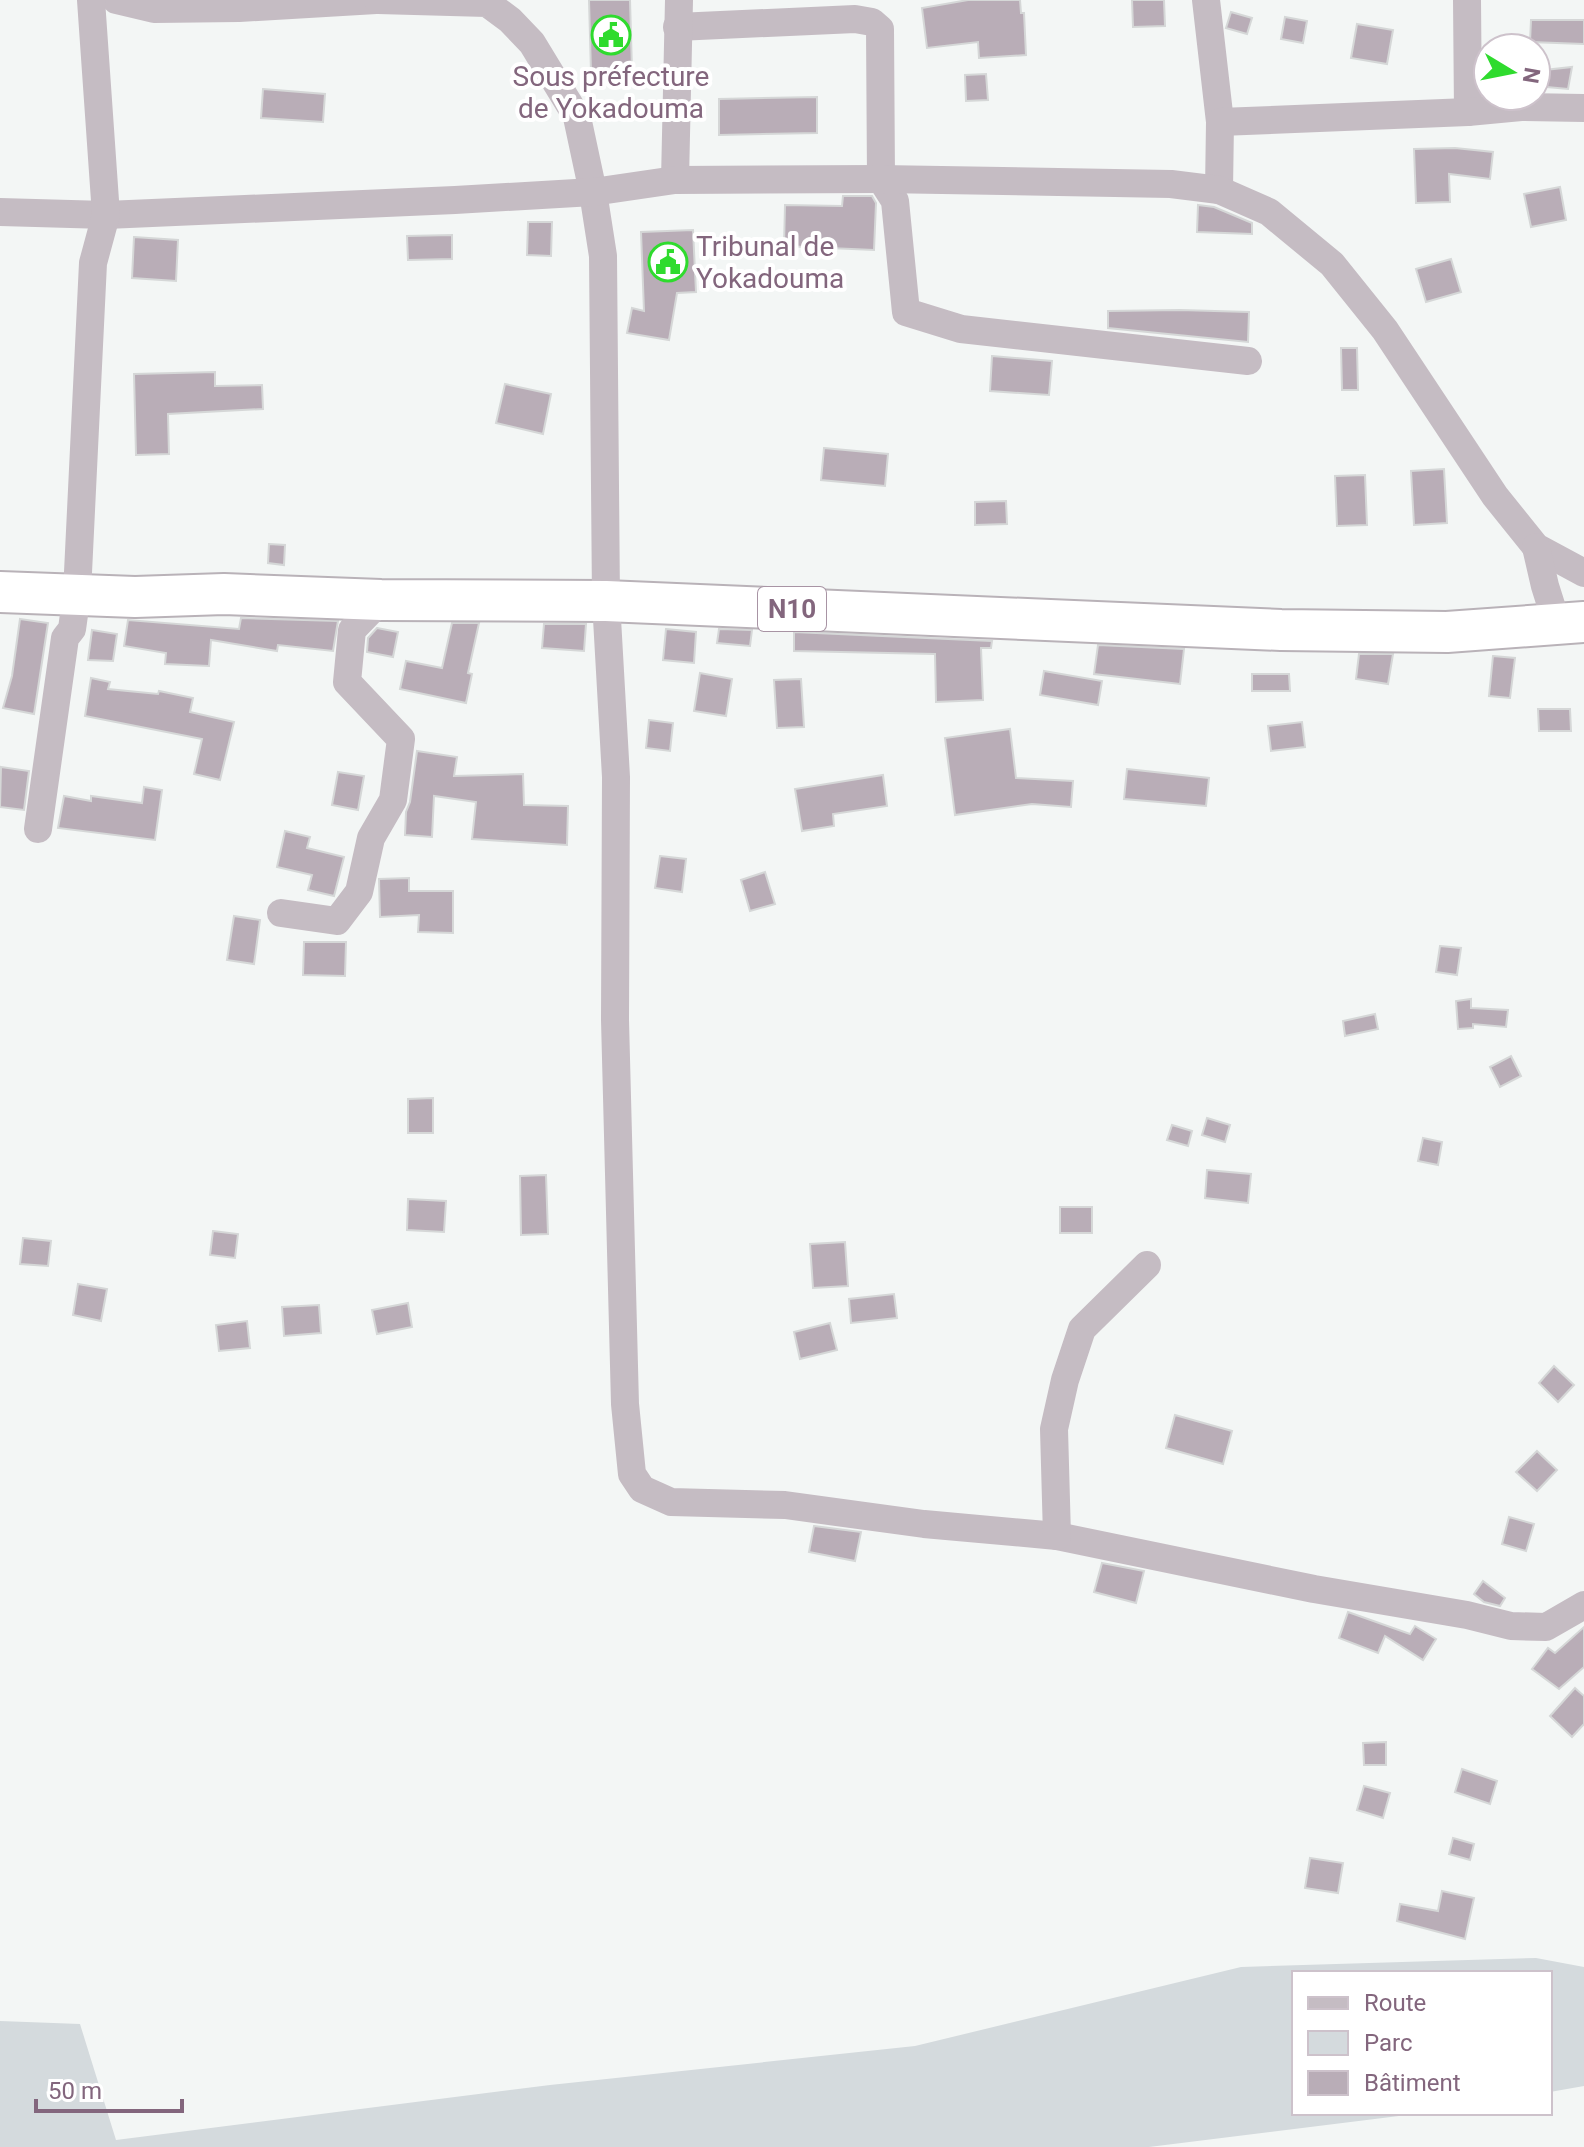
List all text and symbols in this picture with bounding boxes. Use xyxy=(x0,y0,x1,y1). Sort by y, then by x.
public building icon: Sous préfecture de Yokadouma xyxy=(590,14,632,56)
north arrow xyxy=(1472,32,1552,112)
place label: Sous préfecture de Yokadouma xyxy=(513,60,709,125)
text: N xyxy=(1518,66,1545,85)
place label: Tribunal de Yokadouma xyxy=(696,230,844,295)
public building icon: Tribunal de Yokadouma xyxy=(647,241,689,283)
road number: N10 xyxy=(758,587,826,631)
legend xyxy=(1292,1971,1552,2115)
text: Route xyxy=(1364,1989,1426,2017)
text: Parc xyxy=(1364,2029,1413,2057)
scale bar xyxy=(36,2063,182,2113)
text: Bâtiment xyxy=(1364,2069,1461,2097)
text: 50 m xyxy=(48,2077,102,2105)

